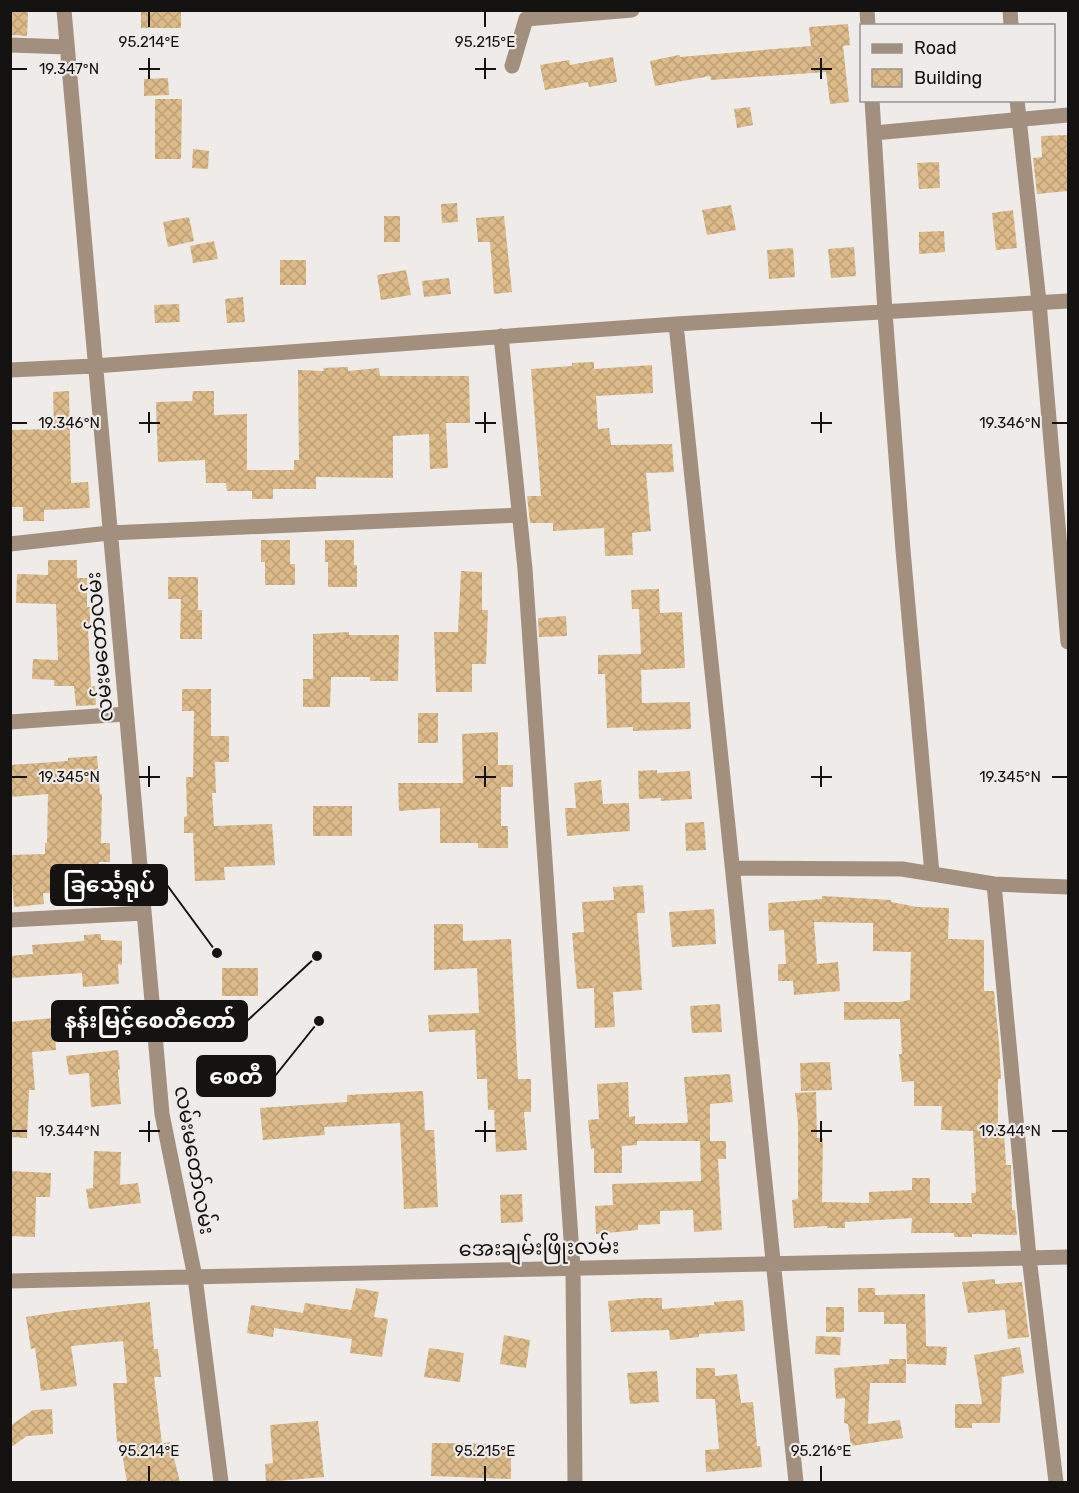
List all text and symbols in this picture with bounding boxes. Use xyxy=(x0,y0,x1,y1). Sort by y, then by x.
legend xyxy=(860,24,1055,102)
text: 95.214°E xyxy=(119,33,179,51)
text: 95.215°E xyxy=(455,33,515,51)
text: Road xyxy=(914,37,957,59)
text: 19.347°N xyxy=(39,60,99,78)
text: Building xyxy=(914,67,982,89)
text: 19.346°N xyxy=(38,414,100,432)
text: 19.346°N xyxy=(979,414,1041,432)
street label: လမ်းမတော်လမ်း xyxy=(77,571,118,723)
text: 19.345°N xyxy=(38,768,100,786)
text: 19.345°N xyxy=(979,768,1041,786)
callout: ခြင်္သေ့ရုပ် xyxy=(51,865,167,905)
text: ခြင်္သေ့ရုပ် xyxy=(63,869,155,902)
callout: နန်းမြင့်စေတီတော် xyxy=(52,1001,247,1041)
text: နန်းမြင့်စေတီတော် xyxy=(64,1005,236,1038)
callout: စေတီ xyxy=(197,1056,275,1096)
text: စေတီ xyxy=(209,1063,263,1090)
street label: လမ်းမတော်လမ်း xyxy=(170,1083,223,1236)
text: 19.344°N xyxy=(38,1122,100,1140)
text: 19.344°N xyxy=(979,1122,1041,1140)
street label: အေးချမ်းဖြိုးလမ်း xyxy=(458,1230,620,1267)
text: 95.214°E xyxy=(119,1442,179,1460)
text: 95.215°E xyxy=(455,1442,515,1460)
text: 95.216°E xyxy=(791,1442,851,1460)

